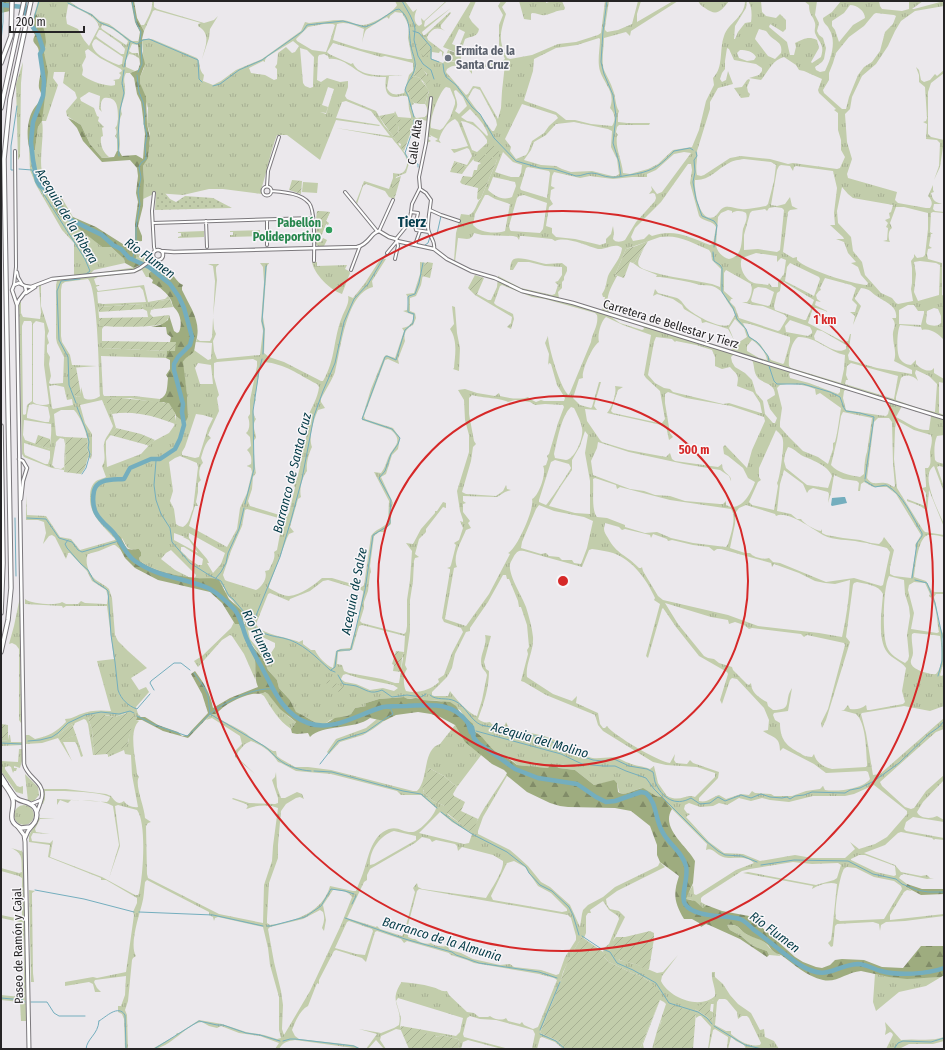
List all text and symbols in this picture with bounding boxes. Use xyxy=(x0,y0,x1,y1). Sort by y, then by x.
scale bar xyxy=(10,8,84,34)
text: 200 m xyxy=(16,15,46,29)
place label: Ermita de la Santa Cruz xyxy=(456,44,515,72)
marker: Ermita de la Santa Cruz xyxy=(443,53,453,63)
street label: Calle Alta xyxy=(405,118,425,166)
water label: Acequia de la Ribera xyxy=(32,165,101,266)
district label: Tierz xyxy=(398,214,426,231)
place label: Pabellón Polideportivo xyxy=(253,216,322,244)
marker: Pabellón Polideportivo xyxy=(324,225,334,235)
water label: Río Flumen xyxy=(122,235,178,281)
street label: Carretera de Bellestar y Tierz xyxy=(601,297,741,351)
text: 1 km xyxy=(814,313,836,327)
water label: Barranco de Santa Cruz xyxy=(270,410,314,535)
text: 500 m xyxy=(679,443,709,457)
water label: Acequia de Salze xyxy=(338,546,370,637)
centre of rings xyxy=(556,574,570,588)
water label: Río Flumen xyxy=(239,607,279,667)
water label: Acequia del Molino xyxy=(489,719,591,761)
street label: Paseo de Ramón y Cajal xyxy=(10,888,26,1004)
water label: Río Flumen xyxy=(747,908,803,956)
water label: Barranco de la Almunia xyxy=(381,914,504,964)

